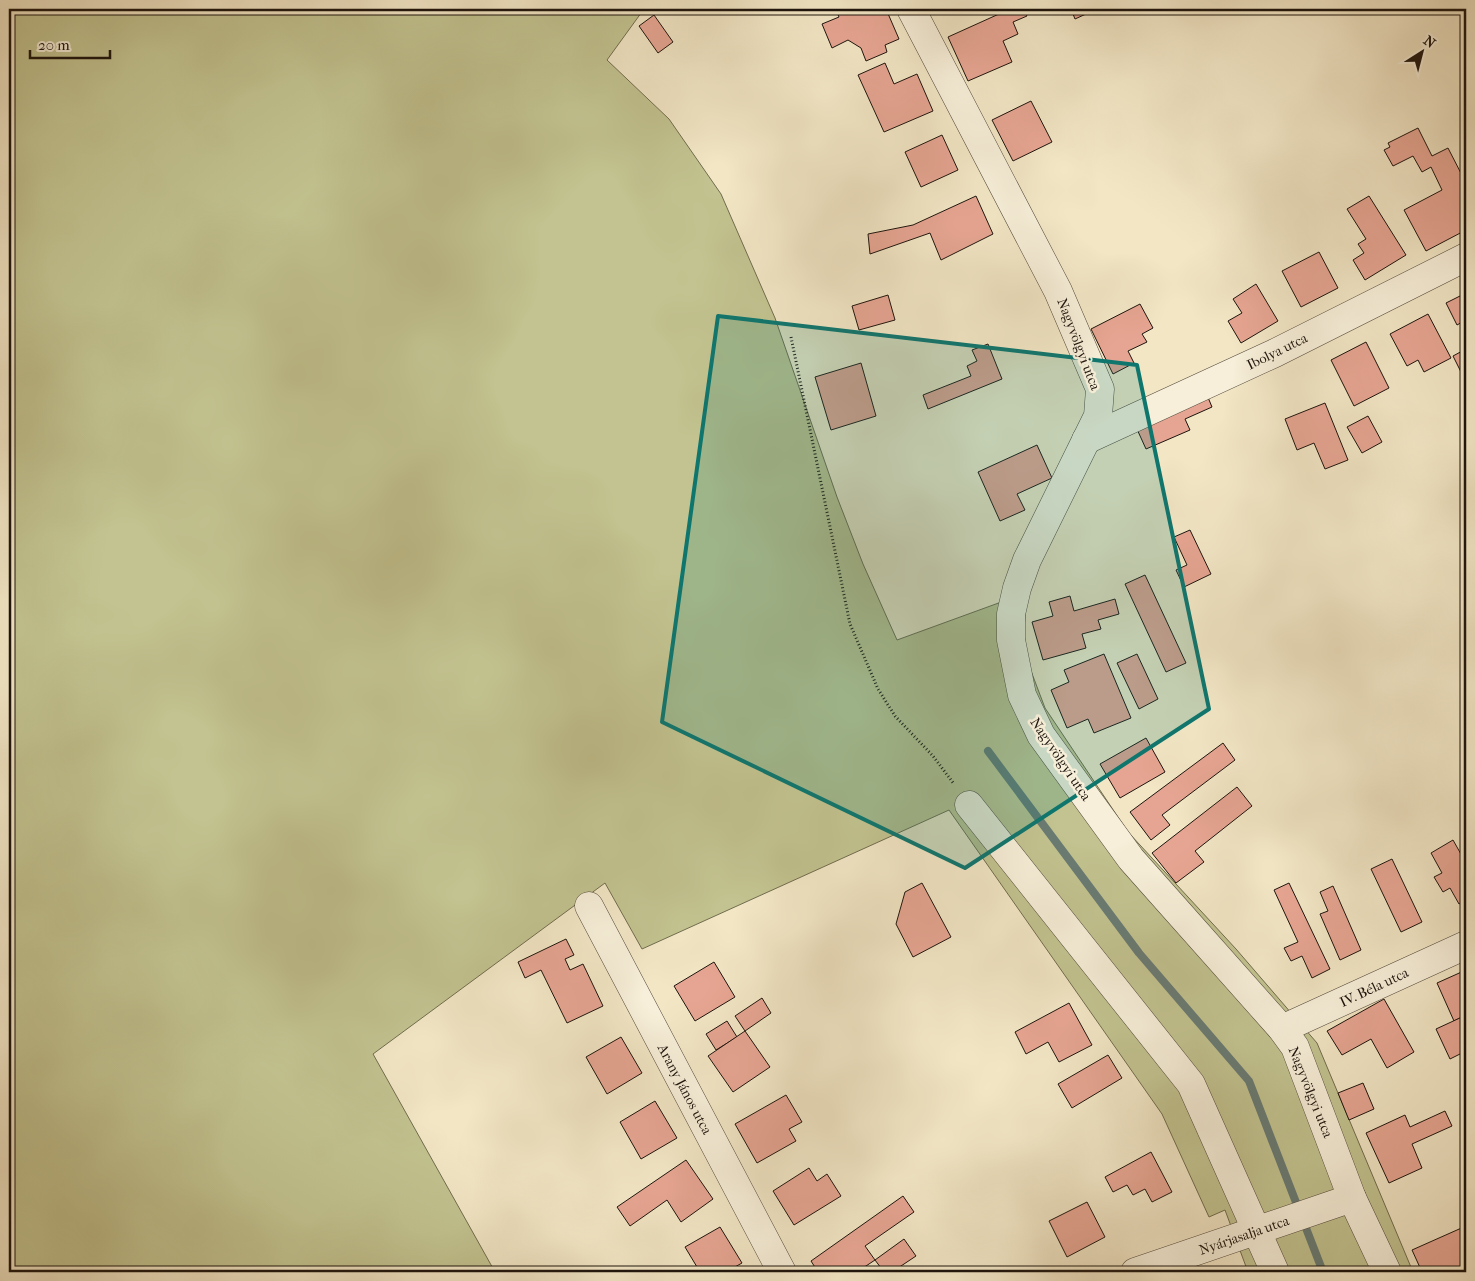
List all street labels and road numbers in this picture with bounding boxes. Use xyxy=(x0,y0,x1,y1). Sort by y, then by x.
street label: Nagyvölgyi utca xyxy=(1053,296,1104,393)
street label: Ibolya utca xyxy=(1244,329,1311,373)
street label: Nagyvölgyi utca xyxy=(1026,714,1095,805)
street label: IV. Béla utca xyxy=(1337,964,1412,1011)
street label: Arany János utca xyxy=(653,1040,716,1138)
street label: Nagyvölgyi utca xyxy=(1285,1044,1337,1141)
street label: Nyárjasalja utca xyxy=(1197,1212,1292,1259)

